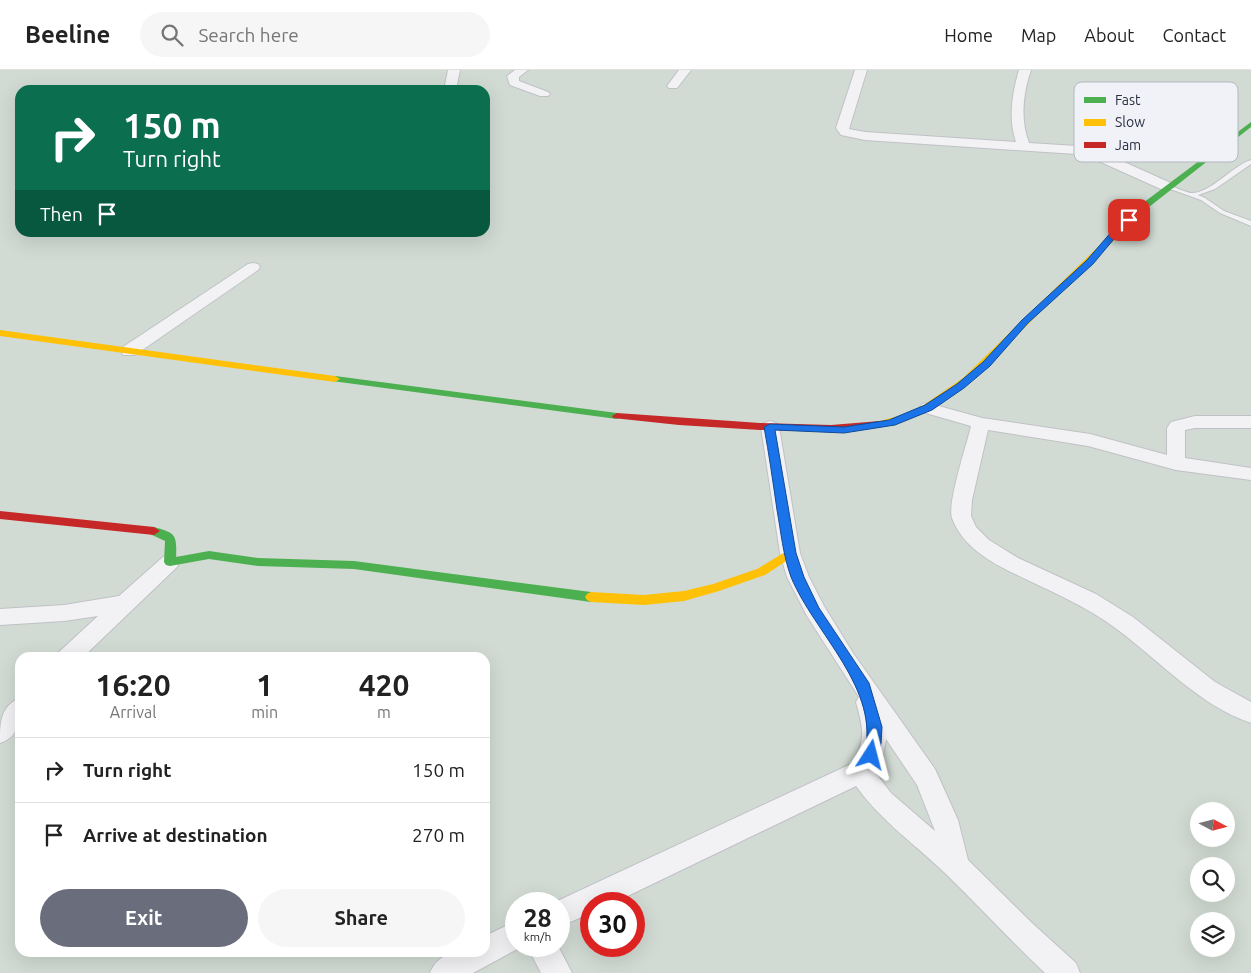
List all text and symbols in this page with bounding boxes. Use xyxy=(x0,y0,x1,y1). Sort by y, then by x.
search box xyxy=(140,12,490,57)
text: Beeline xyxy=(25,21,110,48)
icon: search xyxy=(158,21,186,49)
text: Search here xyxy=(198,24,299,46)
text: Home xyxy=(944,25,993,45)
text: Map xyxy=(1021,25,1056,45)
text: About xyxy=(1084,25,1134,45)
text: Contact xyxy=(1162,25,1226,45)
legend xyxy=(1074,82,1238,162)
text: Fast xyxy=(1115,92,1141,108)
icon: right xyxy=(40,105,105,170)
text: 150 m xyxy=(123,105,221,145)
text: Slow xyxy=(1115,114,1145,130)
text: Jam xyxy=(1115,137,1141,153)
text: Turn right xyxy=(123,146,221,171)
pin xyxy=(1108,199,1150,241)
icon: arrive xyxy=(93,200,121,228)
text: Then xyxy=(40,203,83,225)
icon: arrive xyxy=(1115,206,1143,234)
text: 16:20 xyxy=(96,668,171,702)
text: 1 xyxy=(256,668,273,702)
text: 420 xyxy=(359,668,409,702)
text: Arrival xyxy=(110,703,156,721)
text: min xyxy=(251,703,278,721)
text: m xyxy=(377,703,391,721)
position arrow xyxy=(844,728,896,780)
icon: right xyxy=(40,756,68,784)
text: Turn right xyxy=(83,759,171,781)
text: 150 m xyxy=(412,759,465,781)
north arrow xyxy=(1190,802,1235,848)
map controls xyxy=(1190,802,1235,957)
icon: arrive xyxy=(40,821,68,849)
text: Arrive at destination xyxy=(83,824,268,846)
text: 270 m xyxy=(412,824,465,846)
button: search xyxy=(1190,857,1235,902)
button: Exit xyxy=(40,889,248,947)
button: Share xyxy=(258,889,465,947)
speed limit sign: 30 xyxy=(580,892,645,957)
text: 28 xyxy=(523,904,552,932)
button: layers xyxy=(1190,912,1235,957)
text: km/h xyxy=(524,930,551,943)

